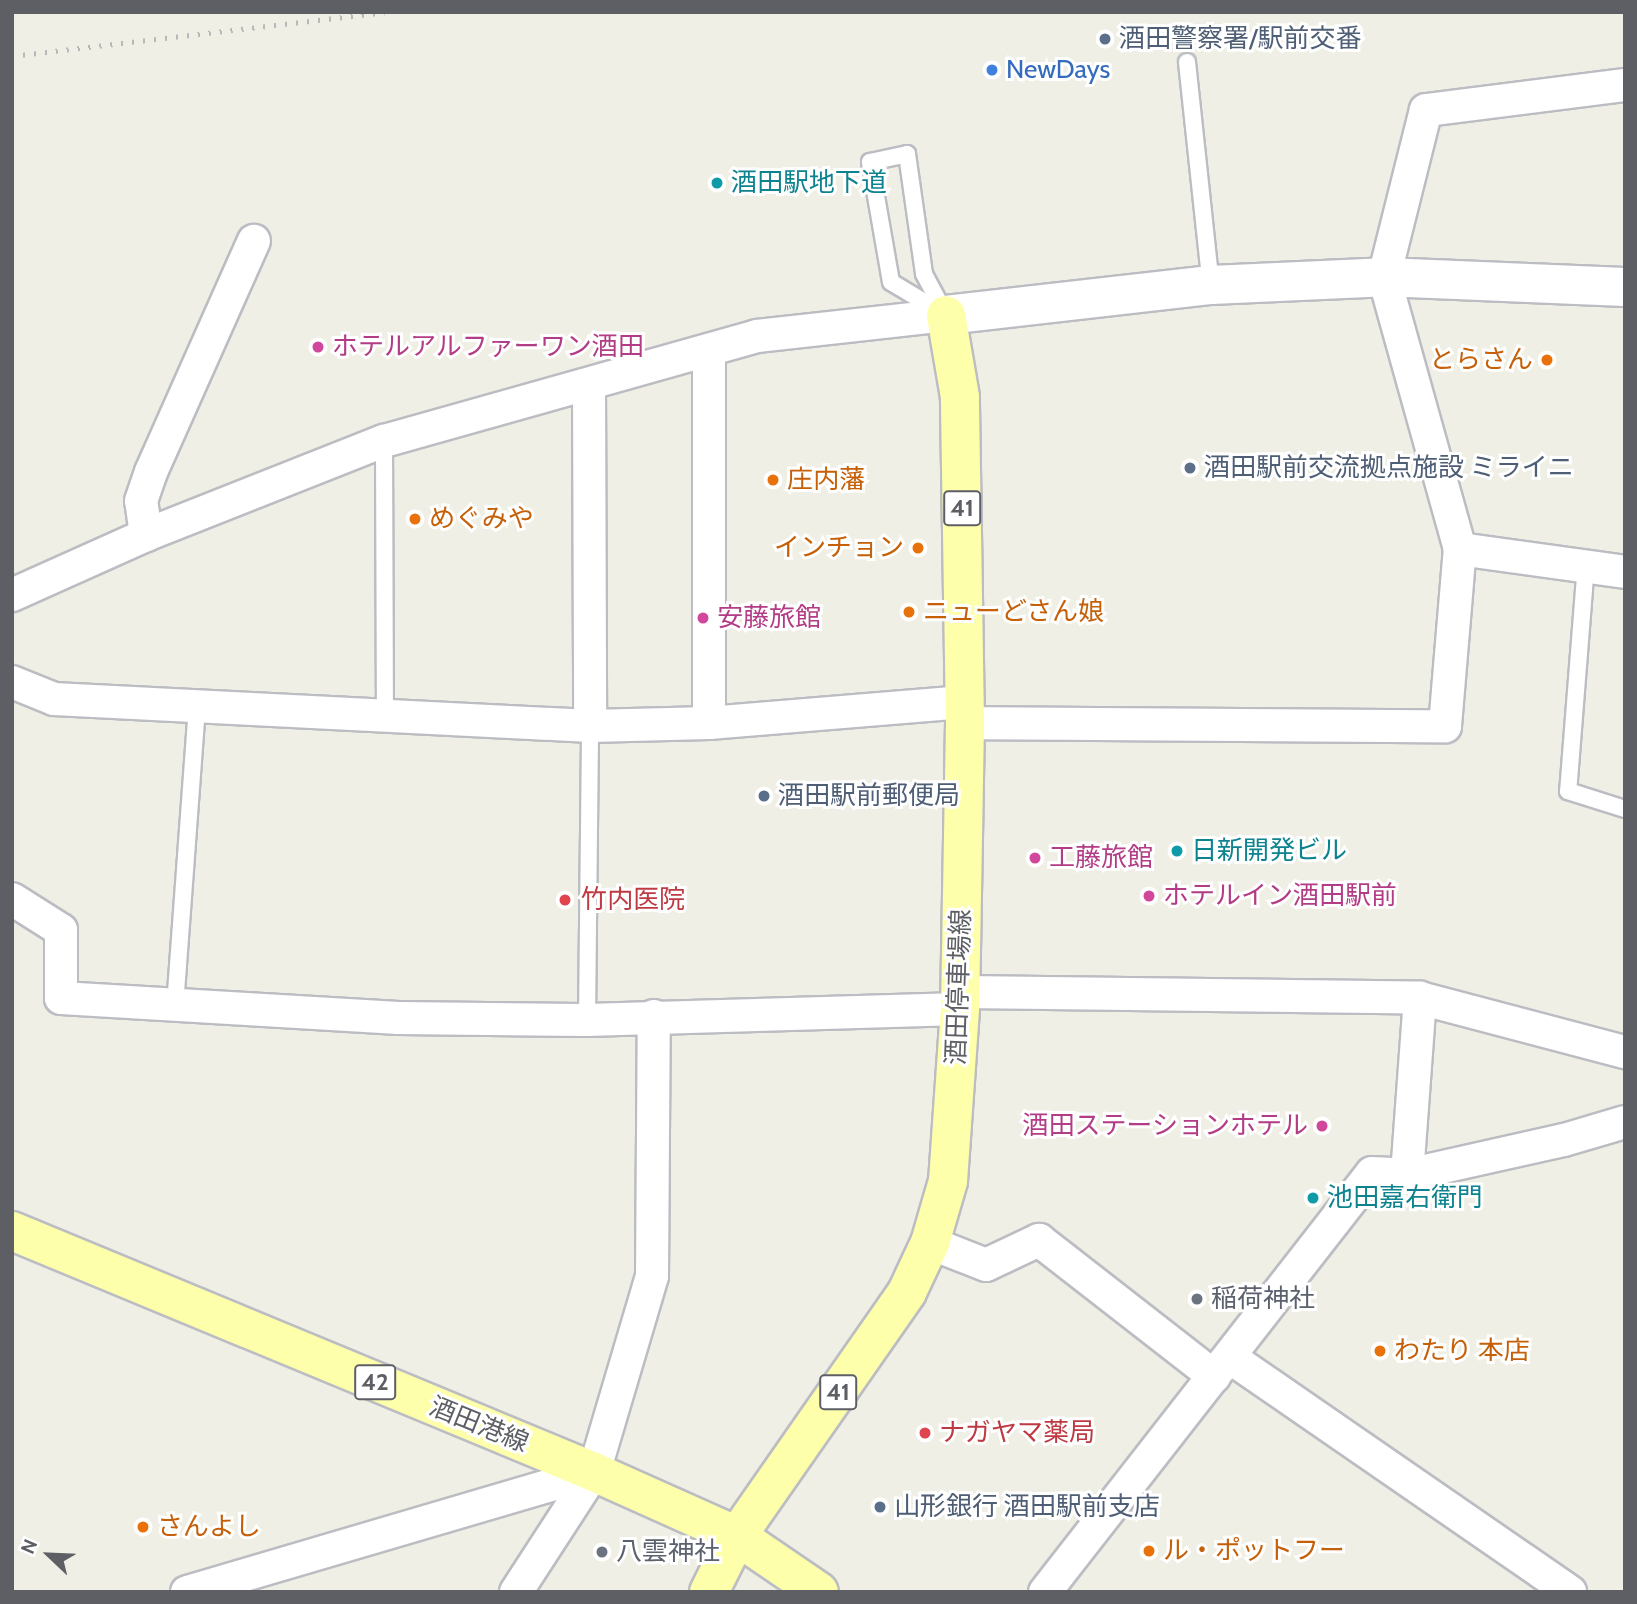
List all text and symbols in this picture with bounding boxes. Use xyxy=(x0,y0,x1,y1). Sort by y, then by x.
place label: 酒田警察署/駅前交番 xyxy=(1119,23,1361,55)
marker: 酒田警察署/駅前交番 xyxy=(1097,31,1113,47)
place label: NewDays xyxy=(1006,54,1110,86)
marker: NewDays xyxy=(984,62,1000,78)
place label: 酒田駅地下道 xyxy=(731,167,887,199)
marker: 酒田駅地下道 xyxy=(709,175,725,191)
place label: ホテルアルファーワン酒田 xyxy=(332,331,644,363)
marker: ホテルアルファーワン酒田 xyxy=(310,339,326,355)
place label: とらさん xyxy=(1429,344,1533,376)
marker: とらさん xyxy=(1539,352,1555,368)
place label: 酒田駅前交流拠点施設 ミライニ xyxy=(1204,452,1574,484)
marker: 酒田駅前交流拠点施設 ミライニ xyxy=(1182,460,1198,476)
place label: 庄内藩 xyxy=(787,464,865,496)
marker: 庄内藩 xyxy=(765,472,781,488)
road number: 41 xyxy=(943,488,981,528)
place label: めぐみや xyxy=(429,503,533,535)
marker: めぐみや xyxy=(407,511,423,527)
place label: インチョン xyxy=(774,532,904,564)
marker: インチョン xyxy=(910,540,926,556)
place label: ニューどさん娘 xyxy=(923,596,1105,628)
place label: 安藤旅館 xyxy=(717,602,821,634)
marker: ニューどさん娘 xyxy=(901,604,917,620)
marker: 安藤旅館 xyxy=(695,610,711,626)
place label: 酒田駅前郵便局 xyxy=(778,780,960,812)
marker: 酒田駅前郵便局 xyxy=(756,788,772,804)
place label: 日新開発ビル xyxy=(1191,835,1347,867)
place label: 工藤旅館 xyxy=(1049,842,1153,874)
marker: 日新開発ビル xyxy=(1169,843,1185,859)
marker: 工藤旅館 xyxy=(1027,850,1043,866)
place label: ホテルイン酒田駅前 xyxy=(1163,880,1397,912)
place label: 竹内医院 xyxy=(581,884,685,916)
marker: ホテルイン酒田駅前 xyxy=(1141,888,1157,904)
marker: 竹内医院 xyxy=(555,890,575,910)
street label: 酒田停車場線 xyxy=(941,909,977,1065)
place label: 酒田ステーションホテル xyxy=(1022,1110,1308,1142)
marker: 酒田ステーションホテル xyxy=(1314,1118,1330,1134)
place label: 池田嘉右衛門 xyxy=(1327,1182,1483,1214)
marker: 池田嘉右衛門 xyxy=(1305,1190,1321,1206)
place label: 稲荷神社 xyxy=(1211,1283,1315,1315)
marker: 稲荷神社 xyxy=(1189,1291,1205,1307)
place label: わたり 本店 xyxy=(1394,1335,1530,1367)
marker: わたり 本店 xyxy=(1372,1343,1388,1359)
road number: 42 xyxy=(354,1362,396,1402)
road number: 41 xyxy=(819,1372,857,1412)
street label: 酒田港線 xyxy=(425,1391,533,1459)
place label: ナガヤマ薬局 xyxy=(939,1417,1095,1449)
marker: ナガヤマ薬局 xyxy=(917,1425,933,1441)
place label: 山形銀行 酒田駅前支店 xyxy=(894,1491,1160,1523)
marker: 山形銀行 酒田駅前支店 xyxy=(872,1499,888,1515)
place label: さんよし xyxy=(157,1511,261,1543)
marker: さんよし xyxy=(135,1519,151,1535)
north arrow xyxy=(14,1520,84,1590)
place label: ル・ポットフー xyxy=(1163,1535,1345,1567)
text: N xyxy=(16,1536,42,1557)
place label: 八雲神社 xyxy=(616,1536,720,1568)
marker: ル・ポットフー xyxy=(1141,1543,1157,1559)
marker: 八雲神社 xyxy=(594,1544,610,1560)

